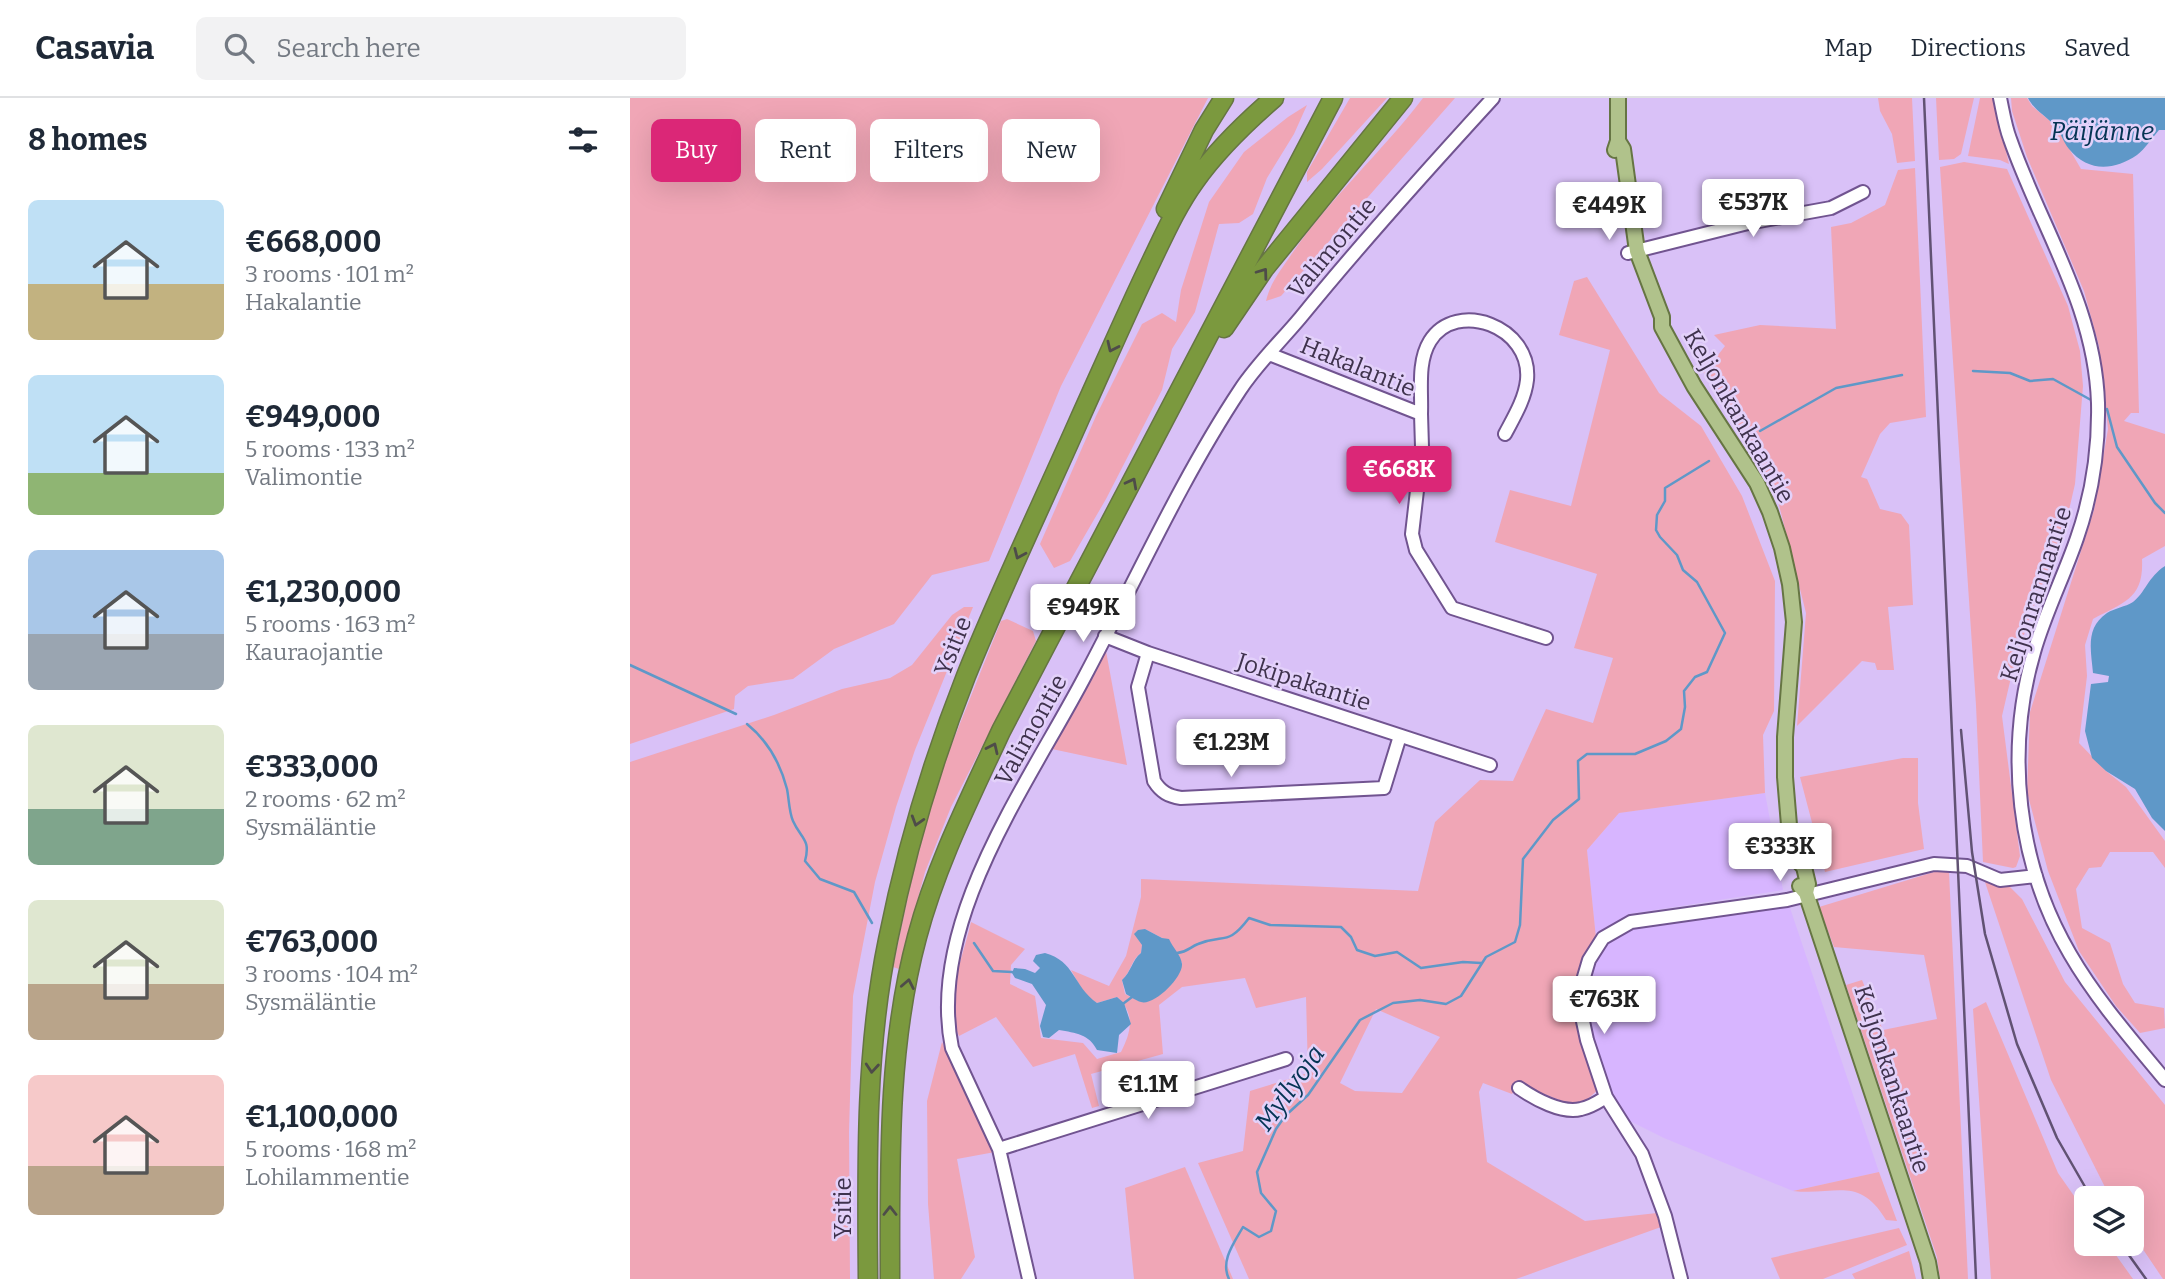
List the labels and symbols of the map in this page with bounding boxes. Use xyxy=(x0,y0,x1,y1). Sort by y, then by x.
water label: Päijänne xyxy=(2050,116,2154,147)
pin: €537K xyxy=(1704,180,1802,239)
pin: €449K xyxy=(1560,183,1658,242)
street label: Valimontie xyxy=(1282,192,1382,304)
one-way arrow xyxy=(1255,268,1267,280)
street label: Keljonkankaantie xyxy=(1678,324,1800,508)
street label: Hakalantie xyxy=(1296,331,1420,403)
one-way arrow xyxy=(1106,339,1120,352)
pin: €668K xyxy=(1350,446,1448,506)
one-way arrow xyxy=(1124,477,1137,490)
street label: Keljonrannantie xyxy=(1995,503,2077,685)
one-way arrow xyxy=(1013,547,1027,559)
pin: €949K xyxy=(1034,584,1132,644)
street label: Ysitie xyxy=(929,612,977,680)
street label: Jokipakantie xyxy=(1232,647,1375,717)
street label: Valimontie xyxy=(989,670,1073,790)
pin: €1.23M xyxy=(1174,720,1288,779)
one-way arrow xyxy=(985,743,999,755)
one-way arrow xyxy=(910,814,925,826)
pin: €333K xyxy=(1731,824,1829,883)
pin: €763K xyxy=(1555,976,1653,1036)
one-way arrow xyxy=(900,979,915,990)
street label: Keljonkankaantie xyxy=(1848,981,1936,1177)
water label: Myllyoja xyxy=(1249,1039,1331,1137)
pin: €1.1M xyxy=(1099,1062,1197,1121)
one-way arrow xyxy=(865,1063,880,1074)
street label: Ysitie xyxy=(829,1177,857,1239)
one-way arrow xyxy=(882,1205,898,1216)

